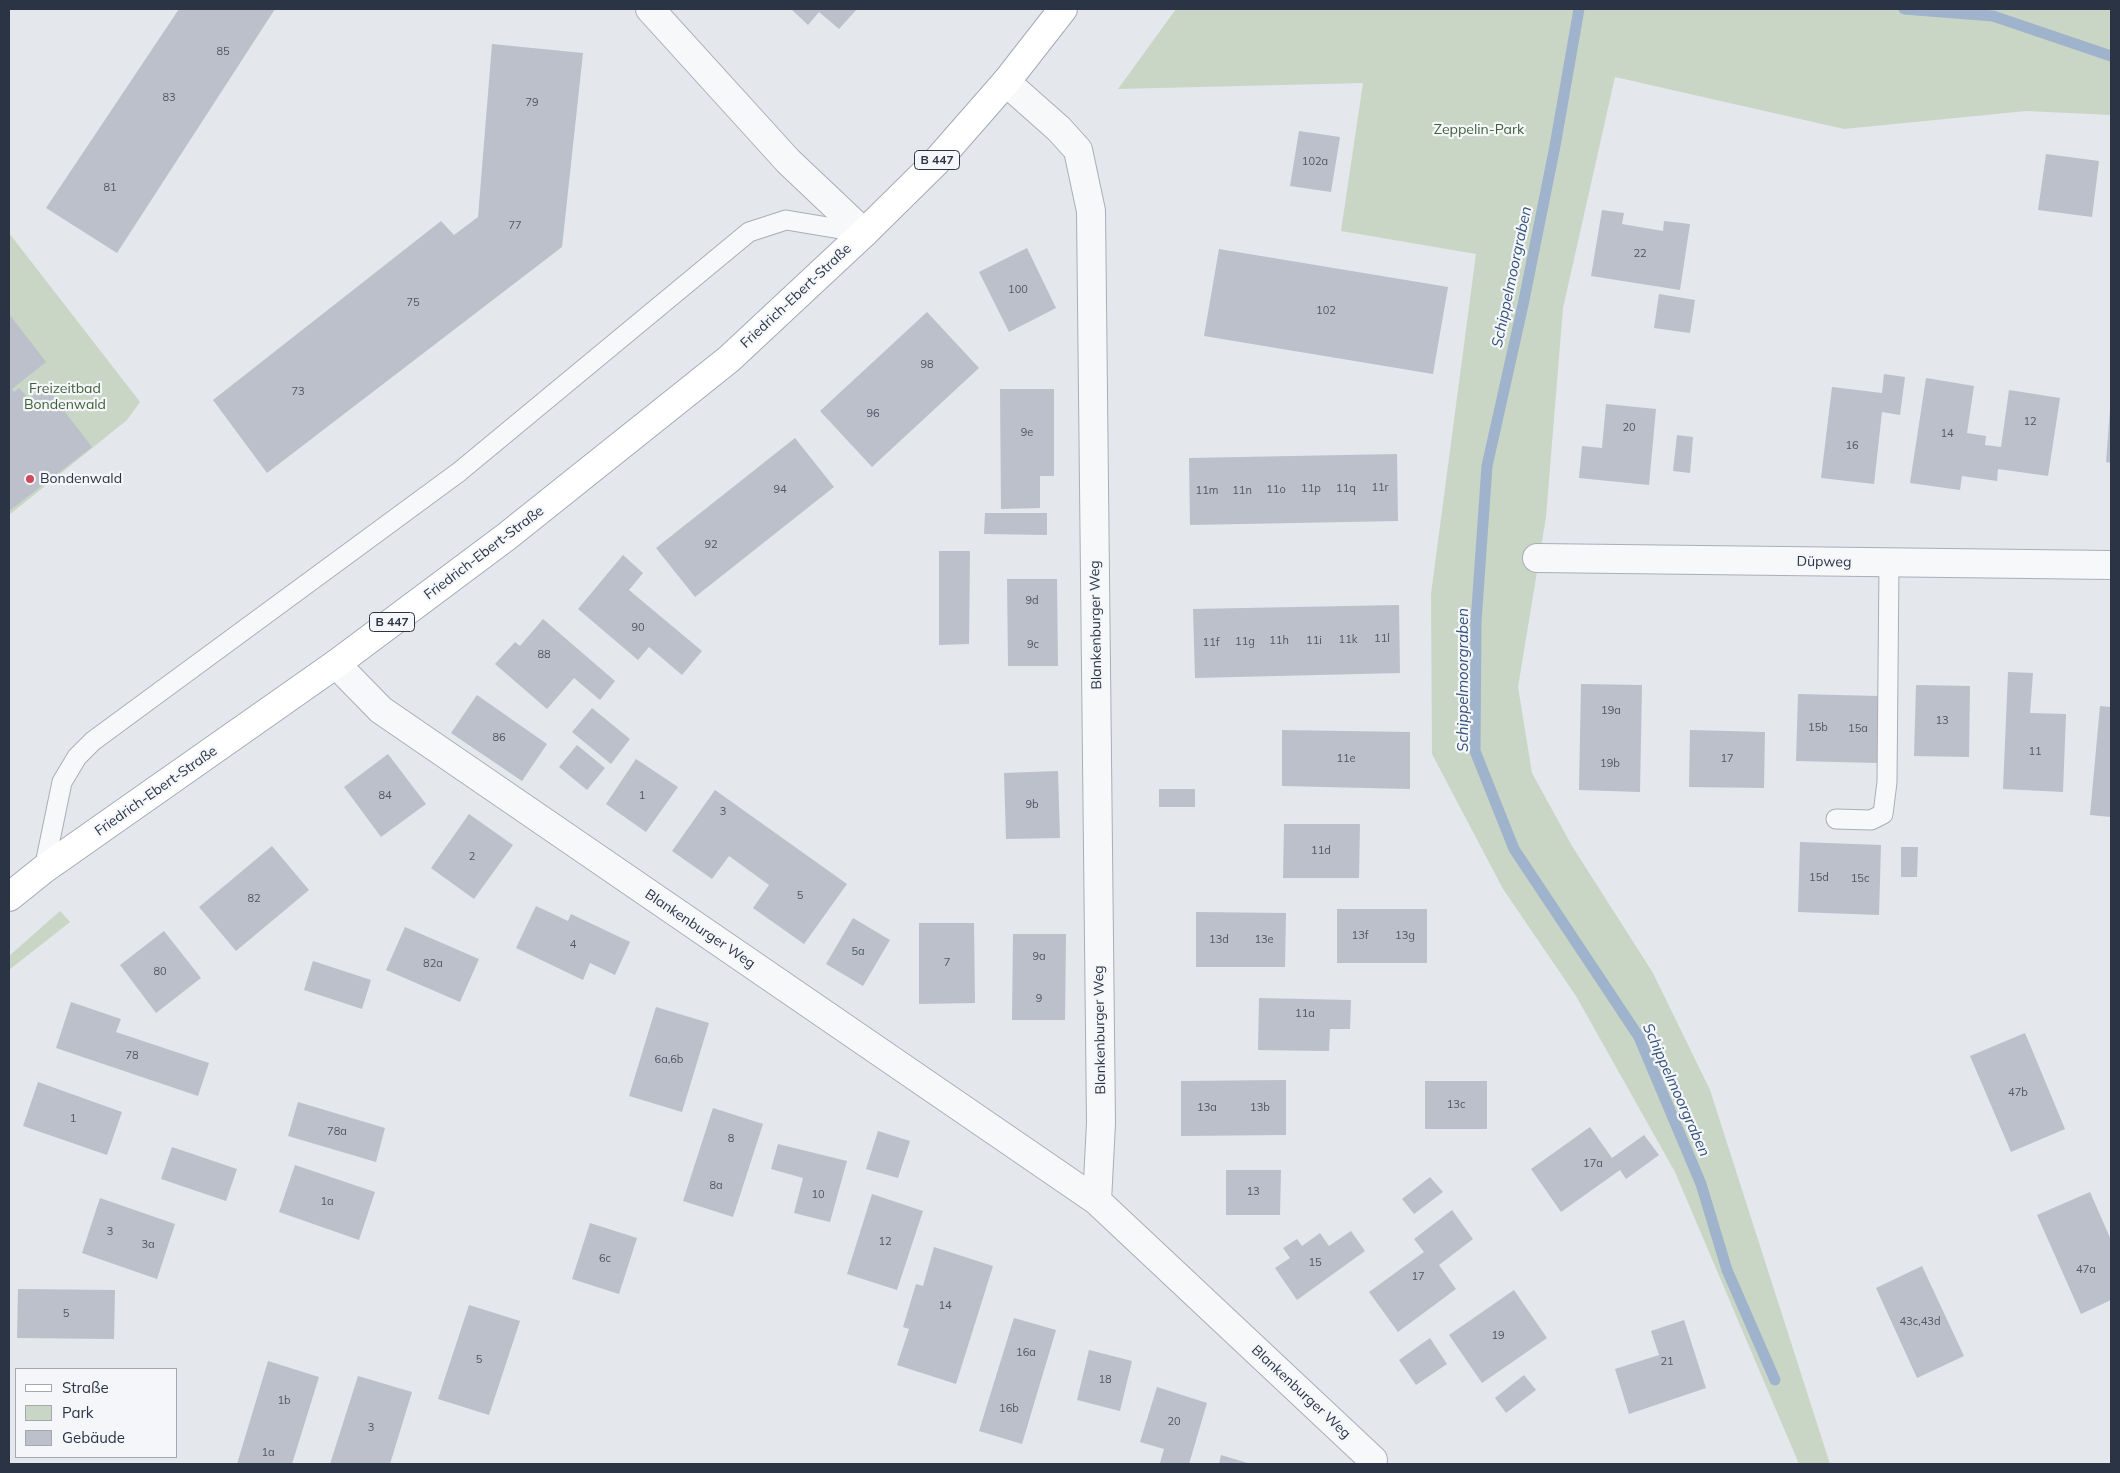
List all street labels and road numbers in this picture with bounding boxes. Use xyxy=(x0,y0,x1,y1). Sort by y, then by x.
road number: B 447 xyxy=(914,150,960,170)
street label: Friedrich-Ebert-Straße xyxy=(737,240,855,352)
street label: Friedrich-Ebert-Straße xyxy=(421,503,547,603)
street label: Düpweg xyxy=(1796,553,1852,571)
street label: Blankenburger Weg xyxy=(1086,560,1106,690)
road number: B 447 xyxy=(370,612,414,632)
street label: Friedrich-Ebert-Straße xyxy=(92,742,220,840)
street label: Blankenburger Weg xyxy=(642,886,758,972)
street label: Blankenburger Weg xyxy=(1090,965,1110,1095)
street label: Blankenburger Weg xyxy=(1248,1342,1354,1442)

